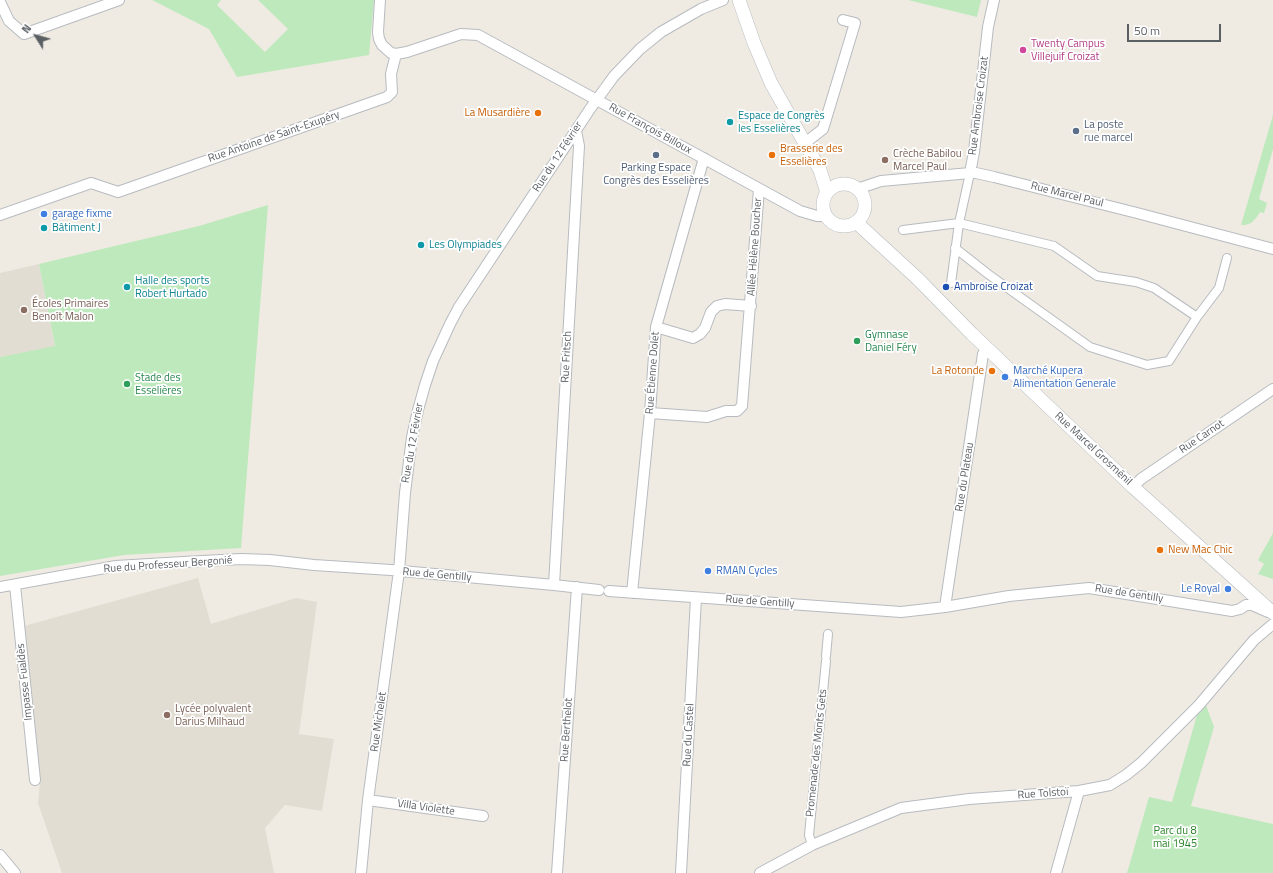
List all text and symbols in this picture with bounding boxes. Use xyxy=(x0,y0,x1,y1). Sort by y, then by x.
north arrow xyxy=(16,16,56,56)
scale bar xyxy=(1129,16,1223,42)
text: N xyxy=(18,21,35,37)
text: 50 m xyxy=(1134,21,1160,40)
place label: Twenty Campus Villejuif Croizat xyxy=(1031,37,1105,63)
marker: Twenty Campus Villejuif Croizat xyxy=(1018,45,1028,55)
street label: Rue Ambroise Croizat xyxy=(966,56,992,156)
street label: Rue François Billoux xyxy=(606,101,694,157)
place label: La Musardière xyxy=(464,106,530,120)
street label: Rue Antoine de Saint-Exupéry xyxy=(206,108,342,166)
marker: La Musardière xyxy=(533,108,543,118)
place label: Espace de Congrès les Esselières xyxy=(738,109,825,135)
marker: Espace de Congrès les Esselières xyxy=(725,117,735,127)
place label: La poste rue marcel xyxy=(1084,118,1133,144)
street label: Rue du 12 Février xyxy=(530,119,586,195)
marker: La poste rue marcel xyxy=(1071,126,1081,136)
place label: Brasserie des Esselières xyxy=(780,142,843,168)
place label: Crèche Babilou Marcel Paul xyxy=(893,147,962,173)
marker: Parking Espace Congrès des Esselières xyxy=(651,150,661,160)
marker: Brasserie des Esselières xyxy=(767,150,777,160)
marker: Crèche Babilou Marcel Paul xyxy=(880,155,890,165)
place label: Parking Espace Congrès des Esselières xyxy=(603,161,709,187)
street label: Rue Marcel Paul xyxy=(1029,180,1105,210)
street label: Allée Hélène Boucher xyxy=(745,197,765,297)
place label: garage fixme xyxy=(52,207,112,221)
marker: garage fixme xyxy=(39,209,49,219)
place label: Bâtiment J xyxy=(52,221,101,235)
marker: Bâtiment J xyxy=(39,223,49,233)
place label: Les Olympiades xyxy=(429,238,502,252)
marker: Les Olympiades xyxy=(416,240,426,250)
place label: Halle des sports Robert Hurtado xyxy=(135,274,209,300)
place label: Ambroise Croizat xyxy=(954,280,1033,294)
marker: Halle des sports Robert Hurtado xyxy=(122,282,132,292)
marker: Ambroise Croizat xyxy=(941,282,951,292)
place label: Écoles Primaires Benoît Malon xyxy=(32,297,108,323)
marker: Écoles Primaires Benoît Malon xyxy=(19,305,29,315)
place label: Gymnase Daniel Féry xyxy=(865,328,917,354)
street label: Rue Fritsch xyxy=(559,331,575,383)
street label: Rue Étienne Dolet xyxy=(644,331,662,415)
marker: Gymnase Daniel Féry xyxy=(852,336,862,346)
place label: La Rotonde xyxy=(931,364,984,378)
place label: Marché Kupera Alimentation Generale xyxy=(1013,364,1116,390)
marker: La Rotonde xyxy=(987,366,997,376)
place label: Stade des Esselières xyxy=(135,371,182,397)
marker: Marché Kupera Alimentation Generale xyxy=(1000,372,1010,382)
marker: Stade des Esselières xyxy=(122,379,132,389)
street label: Rue du 12 Février xyxy=(399,402,427,484)
street label: Rue Marcel Grosménil xyxy=(1051,410,1135,488)
street label: Rue Carnot xyxy=(1177,417,1227,457)
street label: Rue du Plateau xyxy=(953,441,977,513)
place label: New Mac Chic xyxy=(1168,543,1233,557)
marker: New Mac Chic xyxy=(1155,545,1165,555)
street label: Rue du Professeur Bergonié xyxy=(103,554,233,576)
place label: RMAN Cycles xyxy=(716,564,777,578)
street label: Rue de Gentilly xyxy=(402,565,472,585)
marker: RMAN Cycles xyxy=(703,566,713,576)
street label: Rue de Gentilly xyxy=(1094,582,1164,606)
place label: Le Royal xyxy=(1181,582,1220,596)
marker: Le Royal xyxy=(1223,584,1233,594)
street label: Rue de Gentilly xyxy=(725,593,795,611)
street label: Impasse Fualdès xyxy=(14,643,36,721)
street label: Promenade des Monts Gets xyxy=(804,688,830,818)
street label: Rue Michelet xyxy=(368,691,390,753)
street label: Rue Berthelot xyxy=(558,698,576,762)
place label: Lycée polyvalent Darius Milhaud xyxy=(175,702,251,728)
street label: Rue du Castel xyxy=(681,703,697,767)
marker: Lycée polyvalent Darius Milhaud xyxy=(162,710,172,720)
street label: Rue Tolstoï xyxy=(1017,786,1069,802)
street label: Villa Violette xyxy=(396,797,456,819)
park label: Parc du 8 mai 1945 xyxy=(1153,824,1197,850)

